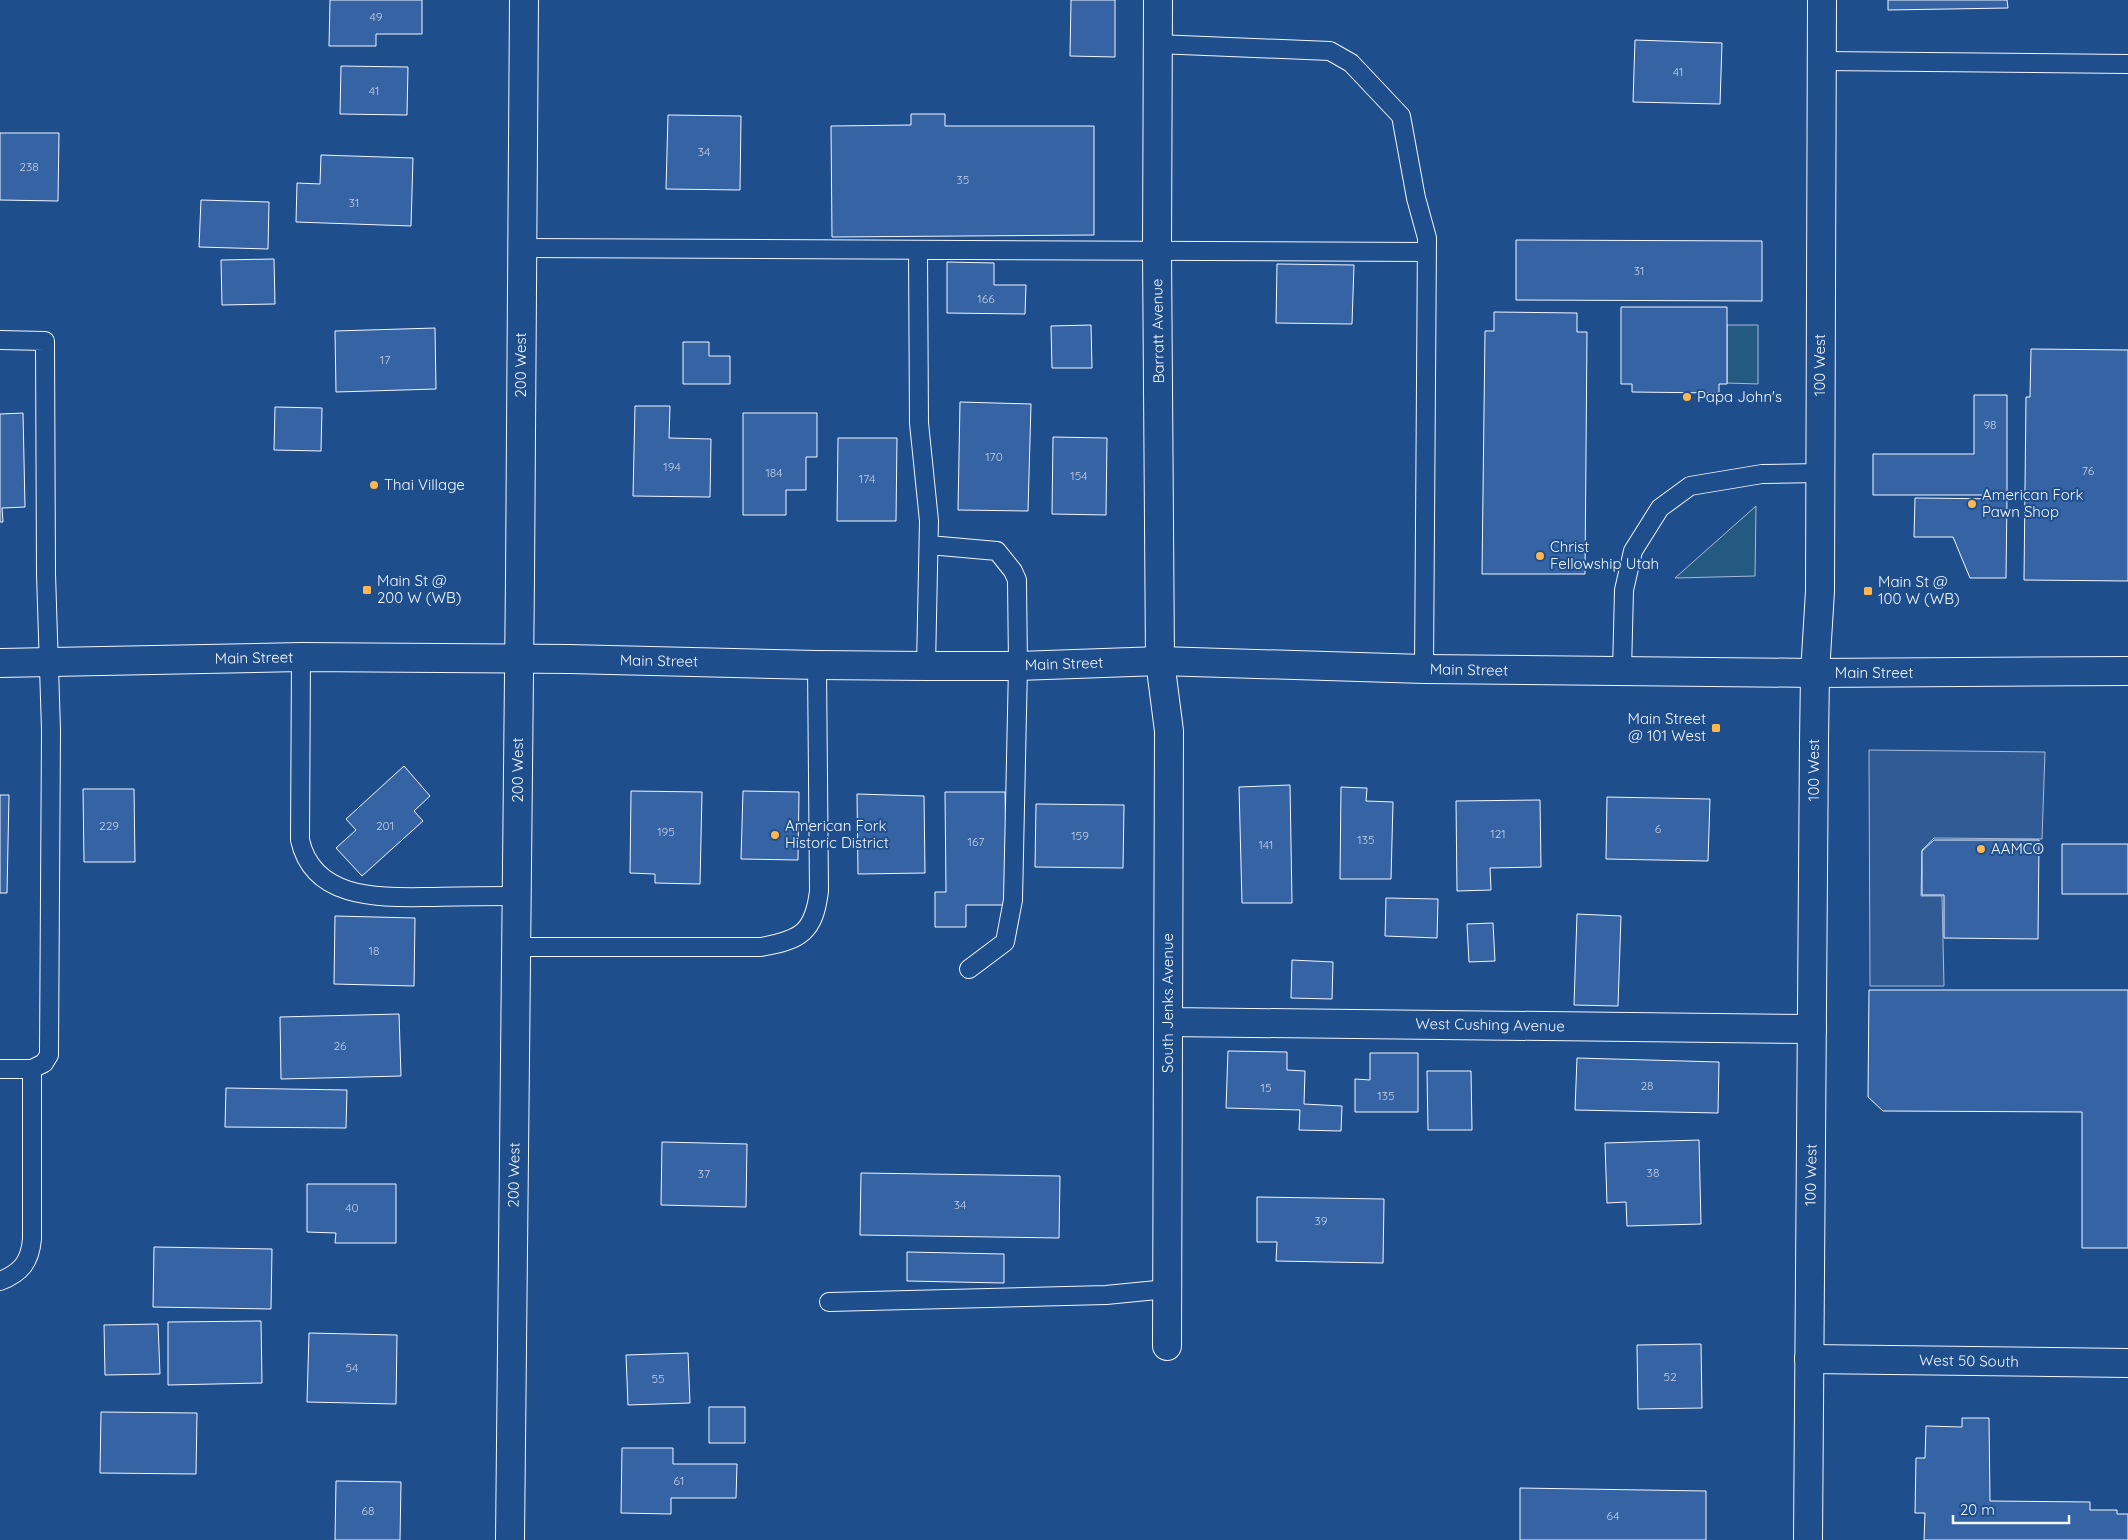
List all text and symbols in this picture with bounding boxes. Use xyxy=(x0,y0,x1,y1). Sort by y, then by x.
house number: 49 xyxy=(370,9,383,24)
house number: 41 xyxy=(1673,64,1683,79)
house number: 41 xyxy=(369,83,379,98)
house number: 34 xyxy=(698,144,710,159)
house number: 238 xyxy=(19,159,39,174)
house number: 35 xyxy=(957,172,969,187)
house number: 31 xyxy=(349,195,359,210)
house number: 31 xyxy=(1634,263,1644,278)
street label: Barratt Avenue xyxy=(1147,278,1168,384)
house number: 166 xyxy=(977,291,995,306)
street label: 200 West xyxy=(511,332,530,398)
street label: 100 West xyxy=(1810,334,1829,396)
house number: 17 xyxy=(380,352,390,367)
place label: Papa John's xyxy=(1697,387,1782,406)
marker: Papa John's xyxy=(1681,391,1693,403)
house number: 98 xyxy=(1983,417,1997,432)
house number: 170 xyxy=(985,449,1003,464)
house number: 194 xyxy=(663,459,681,474)
house number: 76 xyxy=(2082,463,2095,478)
house number: 184 xyxy=(765,465,783,480)
house number: 154 xyxy=(1070,468,1088,483)
house number: 174 xyxy=(859,471,875,486)
place label: Thai Village xyxy=(384,475,465,494)
marker: Thai Village xyxy=(368,479,380,491)
place label: American Fork Pawn Shop xyxy=(1982,485,2084,521)
marker: American Fork Pawn Shop xyxy=(1966,498,1978,510)
place label: Christ Fellowship Utah xyxy=(1550,537,1659,573)
marker: Christ Fellowship Utah xyxy=(1534,550,1546,562)
place label: Main St @ 200 W (WB) xyxy=(377,571,461,607)
place label: Main St @ 100 W (WB) xyxy=(1878,572,1960,608)
marker: Main St @ 200 W (WB) xyxy=(361,584,373,596)
marker: Main St @ 100 W (WB) xyxy=(1862,585,1874,597)
street label: Main Street xyxy=(215,647,293,668)
street label: Main Street xyxy=(620,650,698,671)
street label: Main Street xyxy=(1024,653,1104,674)
street label: Main Street xyxy=(1430,659,1508,680)
street label: Main Street xyxy=(1835,663,1913,682)
place label: Main Street @ 101 West xyxy=(1628,709,1706,745)
marker: Main Street @ 101 West xyxy=(1710,722,1722,734)
street label: 200 West xyxy=(508,737,527,803)
street label: 100 West xyxy=(1804,739,1823,801)
place label: American Fork Historic District xyxy=(785,816,889,852)
house number: 229 xyxy=(99,818,119,833)
house number: 201 xyxy=(376,818,394,833)
house number: 6 xyxy=(1655,821,1662,836)
house number: 195 xyxy=(657,824,675,839)
house number: 121 xyxy=(1490,826,1506,841)
house number: 159 xyxy=(1071,828,1089,843)
marker: American Fork Historic District xyxy=(769,829,781,841)
house number: 135 xyxy=(1357,832,1375,847)
house number: 167 xyxy=(967,834,985,849)
house number: 141 xyxy=(1259,837,1273,852)
place label: AAMCO xyxy=(1991,839,2044,858)
marker: AAMCO xyxy=(1975,843,1987,855)
street label: South Jenks Avenue xyxy=(1158,933,1177,1073)
house number: 18 xyxy=(369,943,379,958)
street label: West Cushing Avenue xyxy=(1415,1014,1565,1035)
house number: 26 xyxy=(333,1038,347,1053)
house number: 28 xyxy=(1640,1078,1654,1093)
house number: 15 xyxy=(1261,1080,1271,1095)
house number: 135 xyxy=(1377,1088,1395,1103)
street label: 200 West xyxy=(503,1142,524,1208)
street label: 100 West xyxy=(1800,1144,1821,1206)
house number: 38 xyxy=(1647,1165,1659,1180)
house number: 37 xyxy=(698,1166,710,1181)
house number: 34 xyxy=(954,1197,966,1212)
house number: 40 xyxy=(345,1200,359,1215)
house number: 39 xyxy=(1315,1213,1328,1228)
street label: West 50 South xyxy=(1919,1350,2019,1371)
house number: 54 xyxy=(346,1360,358,1375)
house number: 52 xyxy=(1663,1369,1677,1384)
house number: 55 xyxy=(651,1371,665,1386)
house number: 61 xyxy=(674,1473,684,1488)
scale bar xyxy=(1953,1492,2069,1524)
text: 20 m xyxy=(1960,1500,1995,1519)
house number: 68 xyxy=(362,1503,374,1518)
house number: 64 xyxy=(1607,1508,1619,1523)

